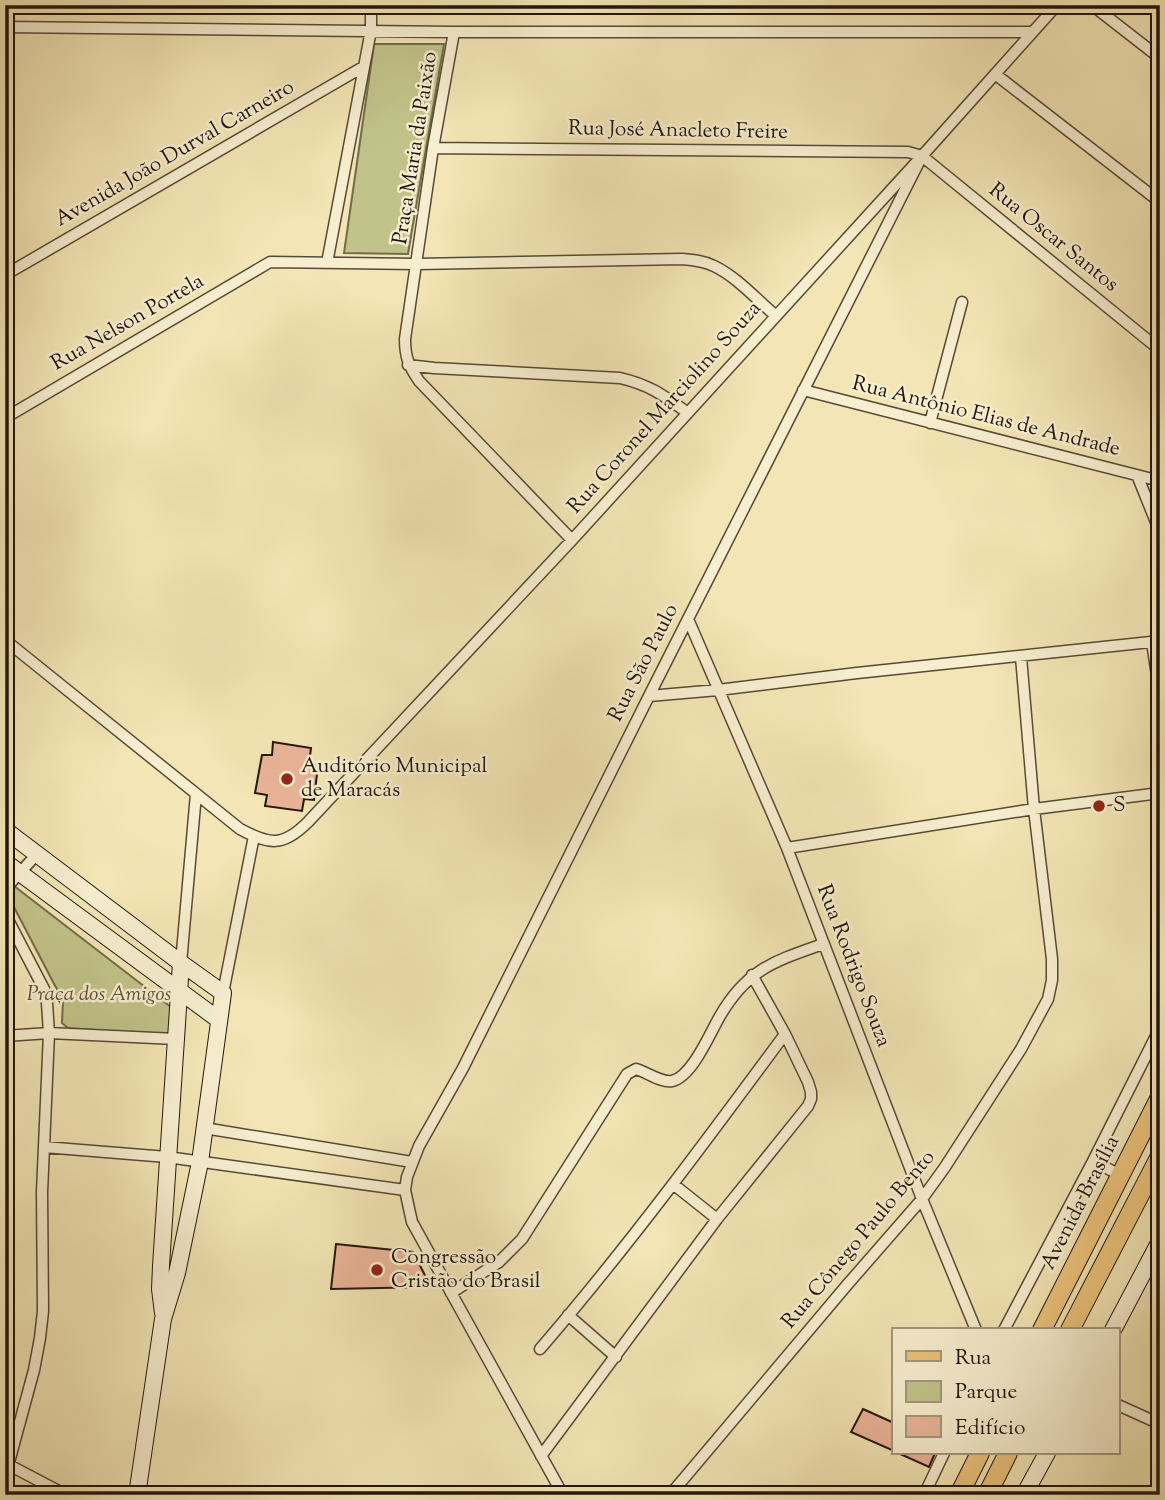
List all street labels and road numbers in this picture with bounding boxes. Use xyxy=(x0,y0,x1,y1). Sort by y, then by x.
street label: Praça Maria da Paixão xyxy=(386,49,446,247)
street label: Avenida João Durval Carneiro xyxy=(50,73,300,235)
street label: Rua José Anacleto Freire xyxy=(568,114,788,148)
street label: Rua Oscar Santos xyxy=(982,176,1124,300)
street label: Rua Nelson Portela xyxy=(46,267,210,379)
street label: Rua Coronel Marciolino Souza xyxy=(561,295,769,521)
street label: Rua Antônio Elias de Andrade xyxy=(849,369,1123,465)
street label: Rua São Paulo xyxy=(601,599,687,727)
street label: Rua Rodrigo Souza xyxy=(808,880,898,1052)
street label: Avenida Brasília xyxy=(1034,1130,1128,1275)
street label: Rua Cônego Paulo Bento xyxy=(775,1144,943,1336)

